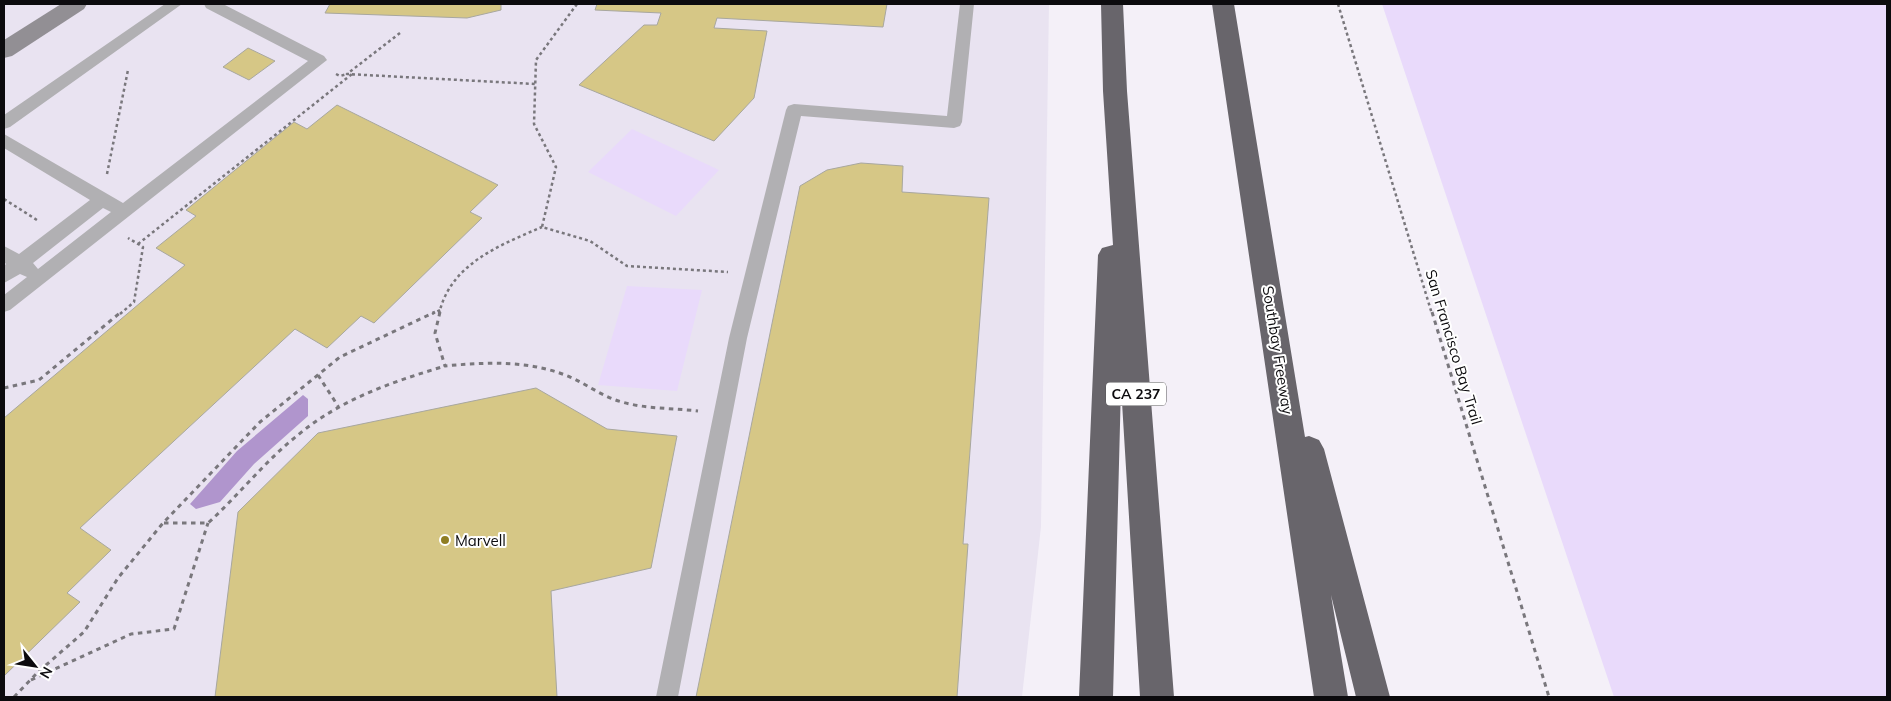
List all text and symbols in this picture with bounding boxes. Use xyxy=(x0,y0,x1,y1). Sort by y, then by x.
street label: San Francisco Bay Trail xyxy=(1421,267,1487,427)
street label: Southbay Freeway xyxy=(1258,284,1298,416)
road number: CA 237 xyxy=(1106,382,1166,406)
place label: Marvell xyxy=(455,531,506,550)
marker: Marvell xyxy=(439,534,451,546)
north arrow xyxy=(10,641,60,691)
text: N xyxy=(36,663,57,682)

